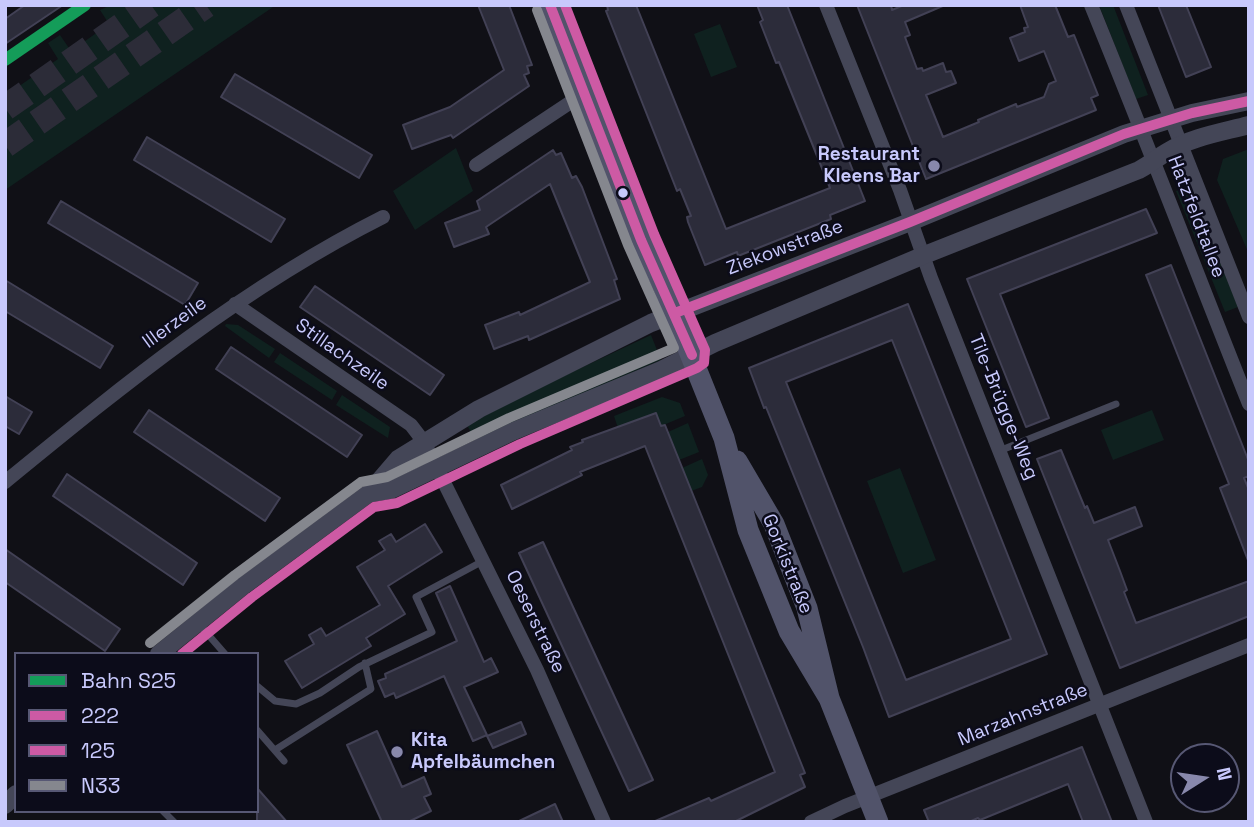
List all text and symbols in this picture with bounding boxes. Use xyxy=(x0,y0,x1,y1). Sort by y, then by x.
place label: Restaurant Kleens Bar xyxy=(818,144,920,188)
street label: Hatzfeldtallee xyxy=(1162,153,1230,281)
marker: Restaurant Kleens Bar xyxy=(926,158,942,174)
unlabelled marker xyxy=(616,186,630,200)
street label: Ziekowstraße xyxy=(724,215,846,281)
street label: Illerzeile xyxy=(138,292,212,354)
street label: Stillachzeile xyxy=(291,314,393,396)
street label: Tile-Brügge-Weg xyxy=(963,331,1043,483)
street label: Gorkistraße xyxy=(757,511,817,617)
street label: Oeserstraße xyxy=(500,567,570,677)
legend xyxy=(14,652,259,813)
text: Bahn S25 xyxy=(81,667,176,694)
street label: Marzahnstraße xyxy=(955,679,1091,751)
text: 222 xyxy=(81,702,119,729)
place label: Kita Apfelbäumchen xyxy=(411,730,555,774)
text: 125 xyxy=(81,737,115,764)
north arrow xyxy=(1170,743,1240,813)
marker: Kita Apfelbäumchen xyxy=(389,744,405,760)
text: N xyxy=(1211,765,1238,783)
text: N33 xyxy=(81,772,120,799)

